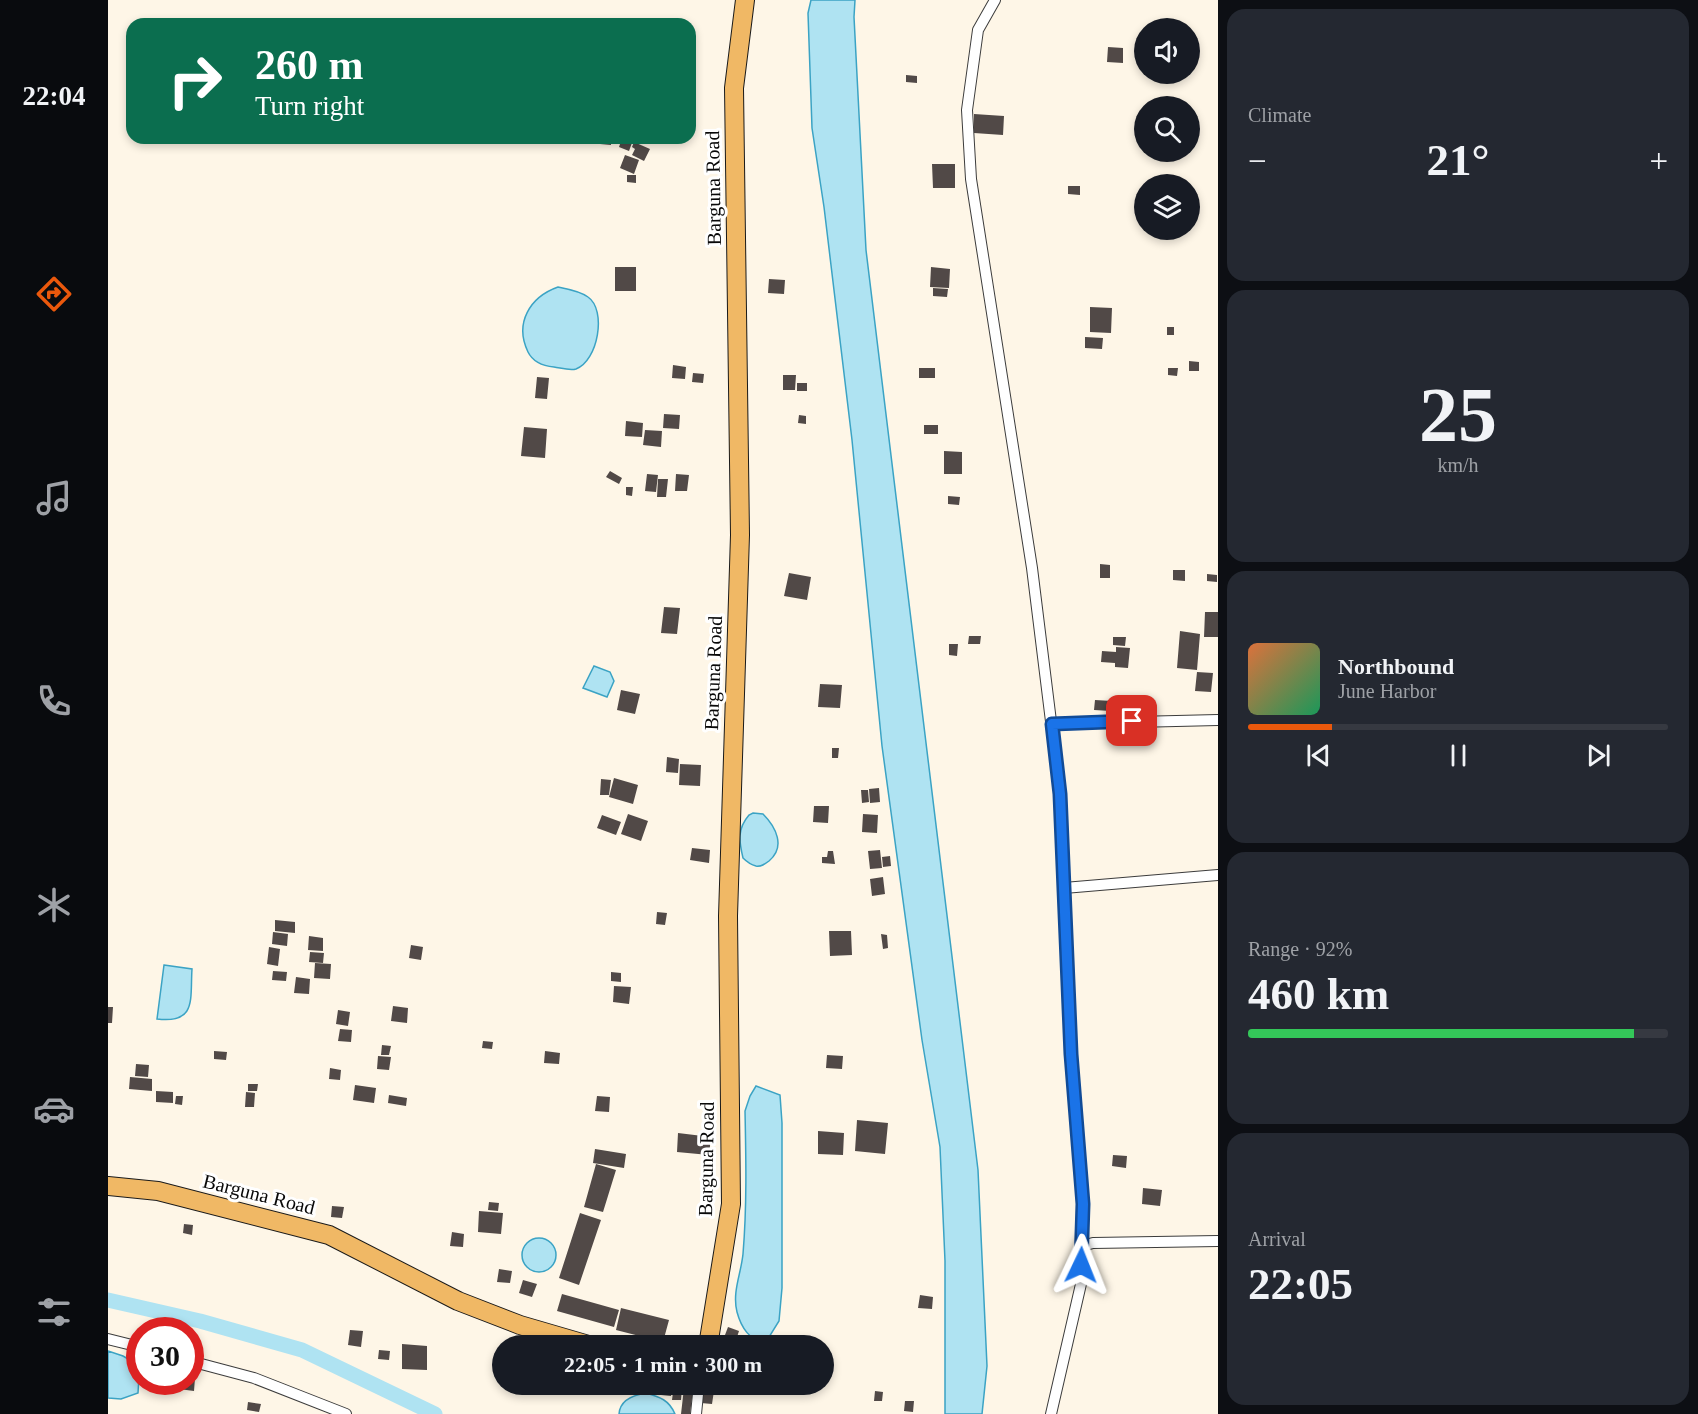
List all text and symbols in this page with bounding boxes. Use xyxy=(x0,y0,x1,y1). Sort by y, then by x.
map controls xyxy=(1134,18,1200,240)
button: sound xyxy=(1134,18,1200,84)
icon: right xyxy=(156,42,234,120)
text: 260 m xyxy=(255,42,364,88)
text: 22:04 xyxy=(23,81,86,111)
text: Turn right xyxy=(255,91,364,121)
button: search xyxy=(1134,96,1200,162)
text: Climate xyxy=(1248,104,1311,126)
street label: Barguna Road xyxy=(701,130,726,245)
text: 21° xyxy=(1427,135,1490,185)
text: − xyxy=(1248,143,1267,179)
text: + xyxy=(1649,143,1668,179)
button: layers xyxy=(1134,174,1200,240)
icon: directions xyxy=(33,273,75,315)
text: 25 xyxy=(1419,371,1497,458)
text: km/h xyxy=(1437,454,1479,476)
icon: music xyxy=(33,477,75,519)
street label: Barguna Road xyxy=(700,615,727,731)
text: Northbound xyxy=(1338,654,1454,679)
icon: phone xyxy=(33,680,75,722)
text: June Harbor xyxy=(1338,680,1436,702)
pin xyxy=(1106,695,1157,746)
icon: arrive xyxy=(1115,704,1148,737)
icon: previous xyxy=(1302,739,1335,772)
icon: pause xyxy=(1442,739,1475,772)
icon: next xyxy=(1582,739,1615,772)
icon: climate xyxy=(33,884,75,926)
text: Range · 92% xyxy=(1248,938,1352,960)
text: 460 km xyxy=(1248,969,1389,1019)
icon: car xyxy=(33,1088,75,1130)
street label: Barguna Road xyxy=(694,1102,719,1217)
street label: Barguna Road xyxy=(200,1169,317,1220)
text: Arrival xyxy=(1248,1228,1306,1250)
position arrow xyxy=(1049,1233,1113,1297)
text: 22:05 xyxy=(1248,1259,1353,1309)
icon: filters xyxy=(33,1291,75,1333)
speed limit sign: 30 xyxy=(126,1317,204,1395)
text: 22:05 · 1 min · 300 m xyxy=(564,1352,762,1377)

